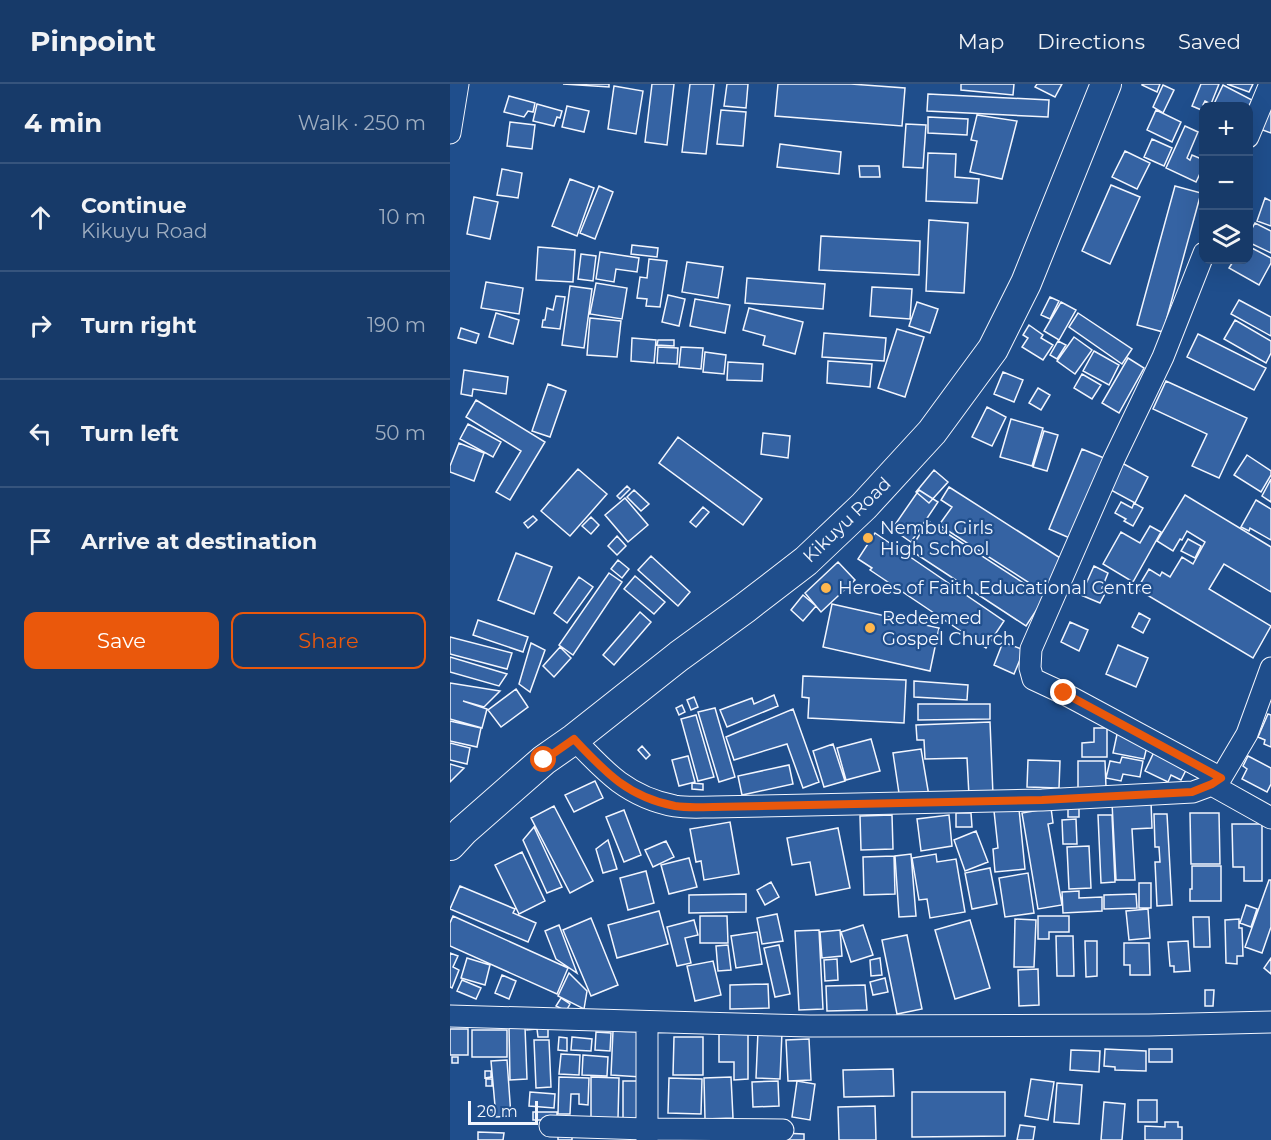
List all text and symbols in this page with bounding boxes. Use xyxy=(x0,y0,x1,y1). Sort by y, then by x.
text: Pinpoint xyxy=(30,24,156,58)
text: Map xyxy=(958,29,1004,54)
text: Directions xyxy=(1037,29,1145,54)
text: Saved xyxy=(1178,29,1241,54)
map controls xyxy=(1199,102,1253,264)
button: + xyxy=(1199,102,1253,156)
text: 4 min xyxy=(24,107,102,139)
text: Walk · 250 m xyxy=(298,111,426,135)
button: − xyxy=(1199,156,1253,210)
text: Continue xyxy=(81,192,187,219)
icon: ahead xyxy=(24,201,57,234)
text: 10 m xyxy=(379,205,426,229)
button: layers xyxy=(1199,210,1253,264)
text: Kikuyu Road xyxy=(81,219,208,243)
icon: right xyxy=(24,309,57,342)
text: Turn right xyxy=(81,312,196,339)
text: 190 m xyxy=(367,313,426,337)
icon: left xyxy=(24,417,57,450)
text: Turn left xyxy=(81,420,179,447)
text: 50 m xyxy=(375,421,426,445)
street label: Kikuyu Road xyxy=(798,473,896,567)
place label: Nembu Girls High School xyxy=(880,517,993,560)
icon: arrive xyxy=(24,525,57,558)
text: Arrive at destination xyxy=(81,528,317,555)
marker: Nembu Girls High School xyxy=(861,531,875,545)
place label: Heroes of Faith Educational Centre xyxy=(838,577,1152,599)
marker: Heroes of Faith Educational Centre xyxy=(819,581,833,595)
place label: Redeemed Gospel Church xyxy=(882,607,1015,650)
button: Save xyxy=(24,612,219,669)
button: Share xyxy=(231,612,426,669)
marker: Redeemed Gospel Church xyxy=(863,621,877,635)
route end xyxy=(1050,679,1076,705)
route start xyxy=(530,746,556,772)
scale bar xyxy=(468,1098,538,1126)
text: 20 m xyxy=(477,1102,518,1121)

